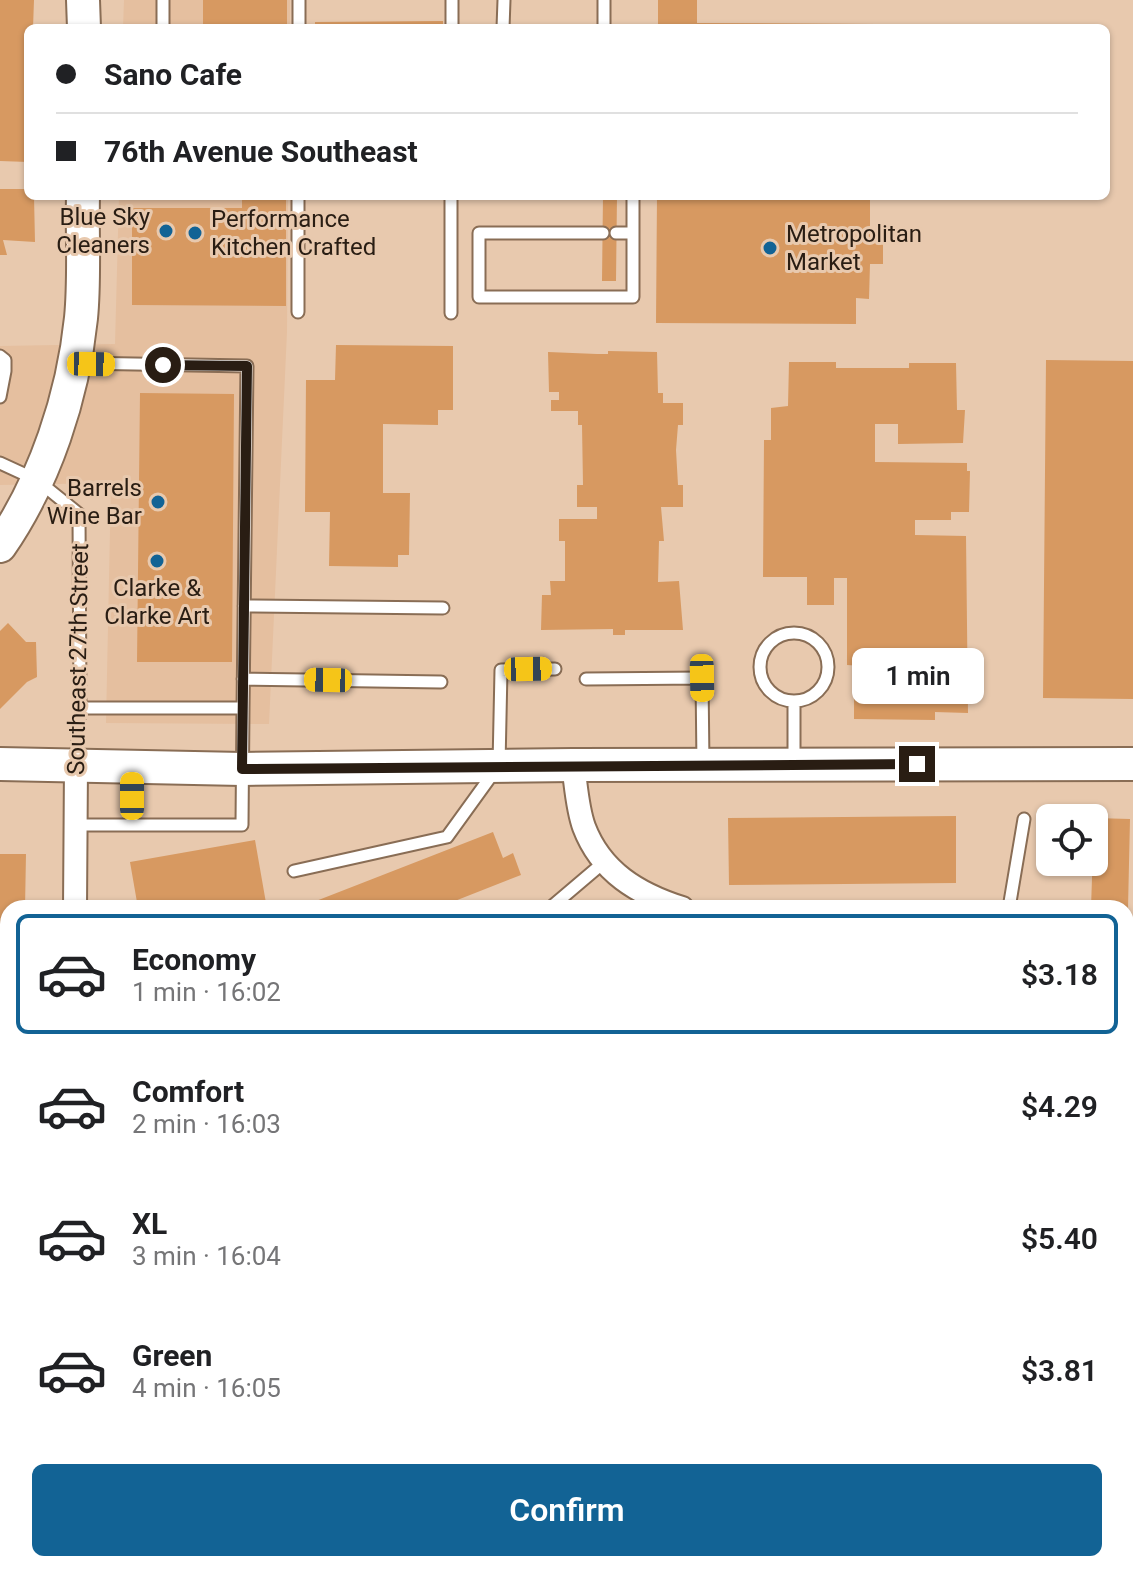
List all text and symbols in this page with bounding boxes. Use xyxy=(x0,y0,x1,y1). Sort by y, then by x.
text: Sano Cafe xyxy=(104,57,242,92)
text: 76th Avenue Southeast xyxy=(104,134,418,169)
place label: Blue Sky Cleaners xyxy=(56,203,151,259)
place label: Performance Kitchen Crafted xyxy=(211,205,376,261)
place label: Metropolitan Market xyxy=(786,220,922,276)
marker: Blue Sky Cleaners xyxy=(157,222,175,240)
marker: Performance Kitchen Crafted xyxy=(186,224,204,242)
marker: Metropolitan Market xyxy=(761,239,779,257)
route start xyxy=(145,347,181,383)
car xyxy=(67,352,115,376)
place label: Barrels Wine Bar xyxy=(47,474,142,530)
marker: Barrels Wine Bar xyxy=(149,493,167,511)
street label: Southeast 27th Street xyxy=(62,543,94,775)
marker: Clarke & Clarke Art xyxy=(148,552,166,570)
place label: Clarke & Clarke Art xyxy=(104,574,210,630)
callout: 1 min xyxy=(851,648,983,704)
car xyxy=(690,654,714,702)
car xyxy=(504,657,552,681)
text: 1 min xyxy=(885,661,951,691)
car xyxy=(304,668,352,692)
route end xyxy=(899,746,935,782)
car xyxy=(120,772,144,820)
map controls xyxy=(1036,804,1108,876)
button: locate xyxy=(1036,804,1108,876)
icon: car xyxy=(36,938,108,1010)
text: Economy xyxy=(132,942,256,977)
text: $3.18 xyxy=(1021,957,1098,992)
text: 1 min · 16:02 xyxy=(132,977,281,1007)
icon: car xyxy=(36,1070,108,1142)
text: Comfort xyxy=(132,1074,244,1109)
text: $4.29 xyxy=(1021,1089,1098,1124)
text: 2 min · 16:03 xyxy=(132,1109,281,1139)
icon: car xyxy=(36,1202,108,1274)
text: XL xyxy=(132,1206,167,1241)
text: $5.40 xyxy=(1021,1221,1098,1256)
text: 3 min · 16:04 xyxy=(132,1241,281,1271)
icon: car xyxy=(36,1334,108,1406)
text: Green xyxy=(132,1338,212,1373)
text: $3.81 xyxy=(1021,1353,1098,1388)
text: 4 min · 16:05 xyxy=(132,1373,281,1403)
button: Confirm xyxy=(32,1464,1102,1556)

